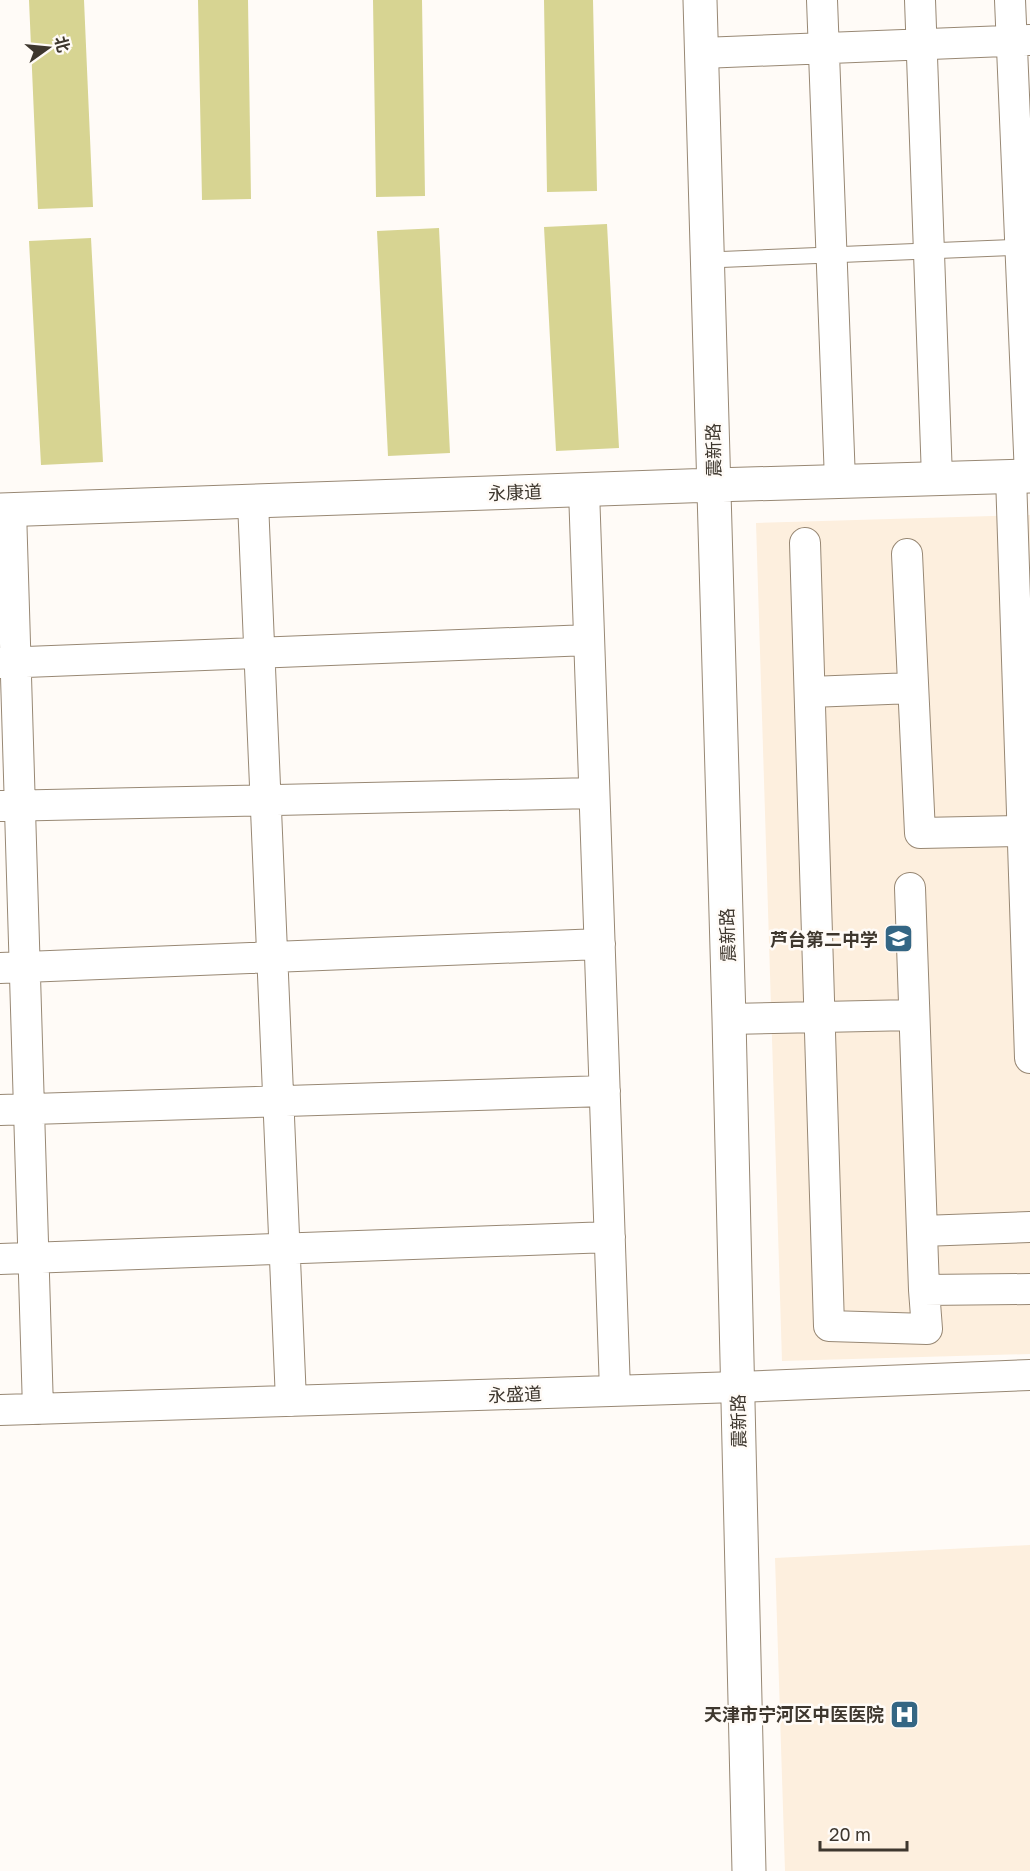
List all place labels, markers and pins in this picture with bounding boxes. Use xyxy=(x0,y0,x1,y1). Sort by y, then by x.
school or university icon: 芦台第二中学 xyxy=(883,923,915,955)
place label: 芦台第二中学 xyxy=(770,928,878,950)
hospital icon: 天津市宁河区中医医院 xyxy=(889,1698,921,1730)
place label: 天津市宁河区中医医院 xyxy=(704,1703,884,1725)

